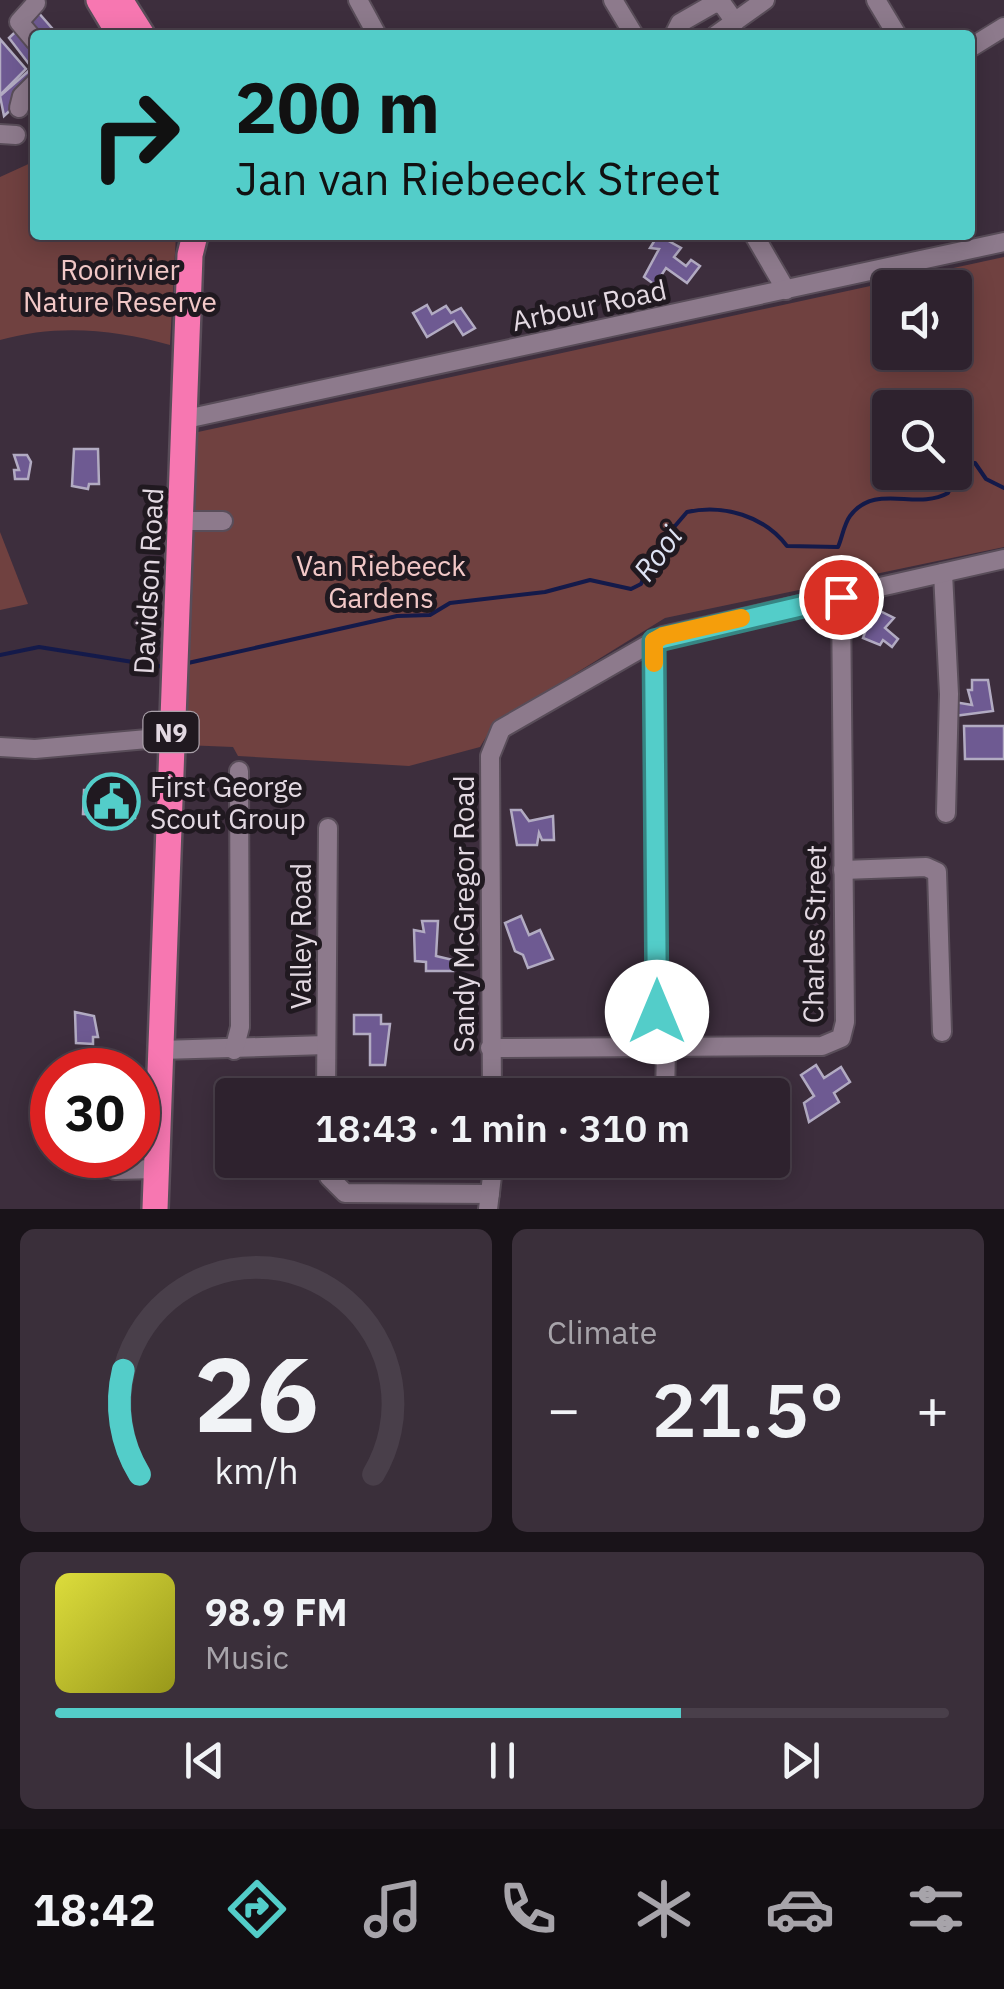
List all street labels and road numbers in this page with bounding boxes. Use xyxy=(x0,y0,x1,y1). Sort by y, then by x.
street label: Arbour Road xyxy=(508,271,670,339)
street label: Davidson Road xyxy=(125,487,171,675)
road number: N9 xyxy=(144,712,198,752)
street label: Sandy McGregor Road xyxy=(445,775,482,1053)
street label: Charles Street xyxy=(794,844,834,1024)
street label: Valley Road xyxy=(282,863,319,1009)

